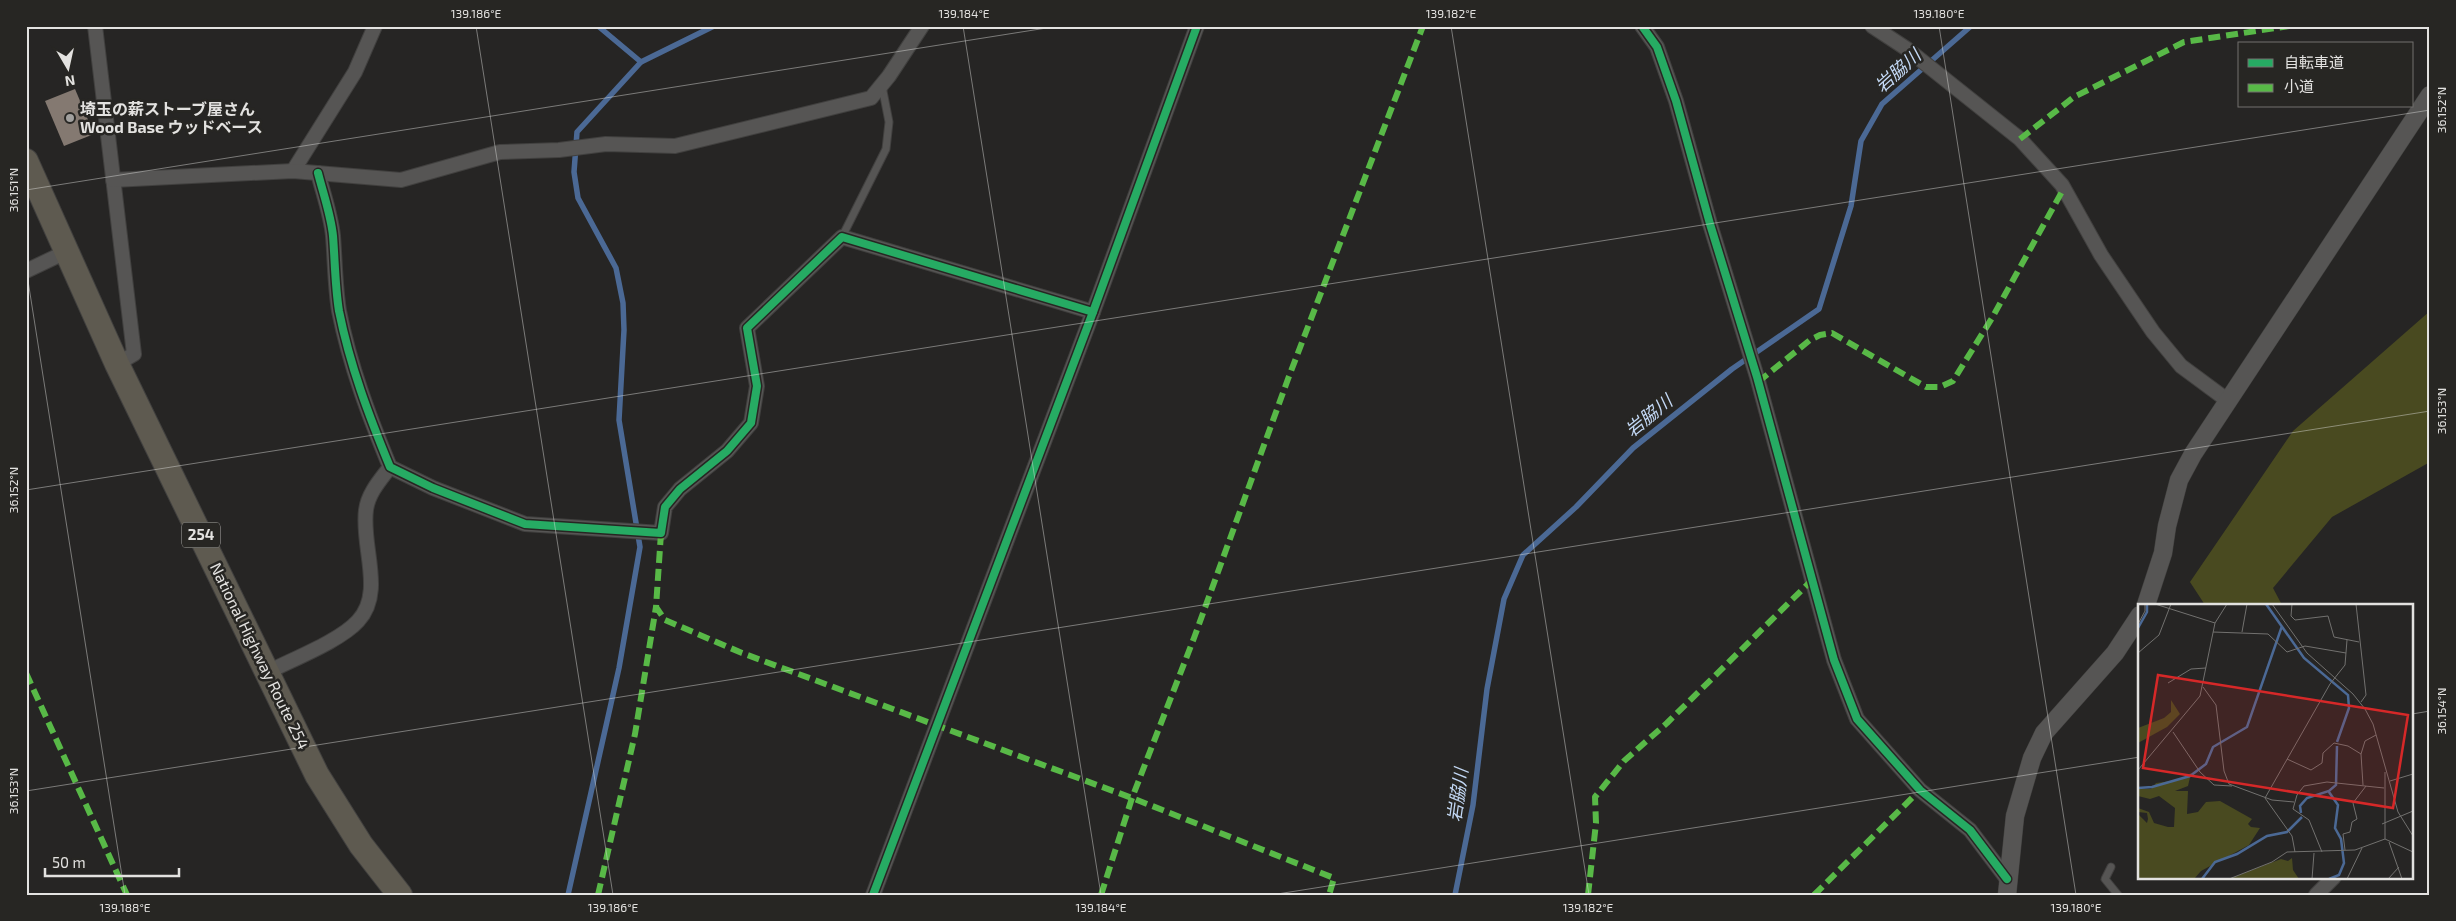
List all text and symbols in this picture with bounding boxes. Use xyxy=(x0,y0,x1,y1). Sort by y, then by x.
text: 139.186°E xyxy=(451,6,502,20)
text: 139.184°E xyxy=(938,6,990,20)
text: 139.182°E xyxy=(1426,6,1476,20)
text: 139.180°E xyxy=(1914,6,1965,20)
north arrow xyxy=(42,42,92,92)
legend xyxy=(2238,42,2414,108)
water label: 岩脇川 xyxy=(1870,43,1926,96)
text: 自転車道 xyxy=(2284,53,2344,71)
text: N xyxy=(64,72,76,91)
text: 小道 xyxy=(2284,77,2314,95)
text: 36.152°N xyxy=(2434,87,2448,133)
place label: 埼玉の薪ストーブ屋さん Wood Base ウッドベース xyxy=(80,99,263,136)
marker: 埼玉の薪ストーブ屋さん Wood Base ウッドベース xyxy=(64,112,76,124)
text: 36.151°N xyxy=(6,168,20,212)
water label: 岩脇川 xyxy=(1620,388,1678,441)
text: 36.153°N xyxy=(2434,388,2448,434)
text: 36.152°N xyxy=(6,467,20,513)
road number: 254 xyxy=(182,522,220,548)
street label: National Highway Route 254 xyxy=(207,559,314,752)
inset map xyxy=(2138,604,2414,878)
text: 36.154°N xyxy=(2434,687,2448,735)
water label: 岩脇川 xyxy=(1442,765,1472,823)
text: 36.153°N xyxy=(6,768,20,814)
scale bar xyxy=(45,846,179,878)
text: 50 m xyxy=(52,853,86,871)
text: 139.188°E xyxy=(100,900,151,914)
text: 139.186°E xyxy=(588,900,639,914)
text: 139.184°E xyxy=(1075,900,1127,914)
text: 139.182°E xyxy=(1563,900,1613,914)
text: 139.180°E xyxy=(2051,900,2102,914)

